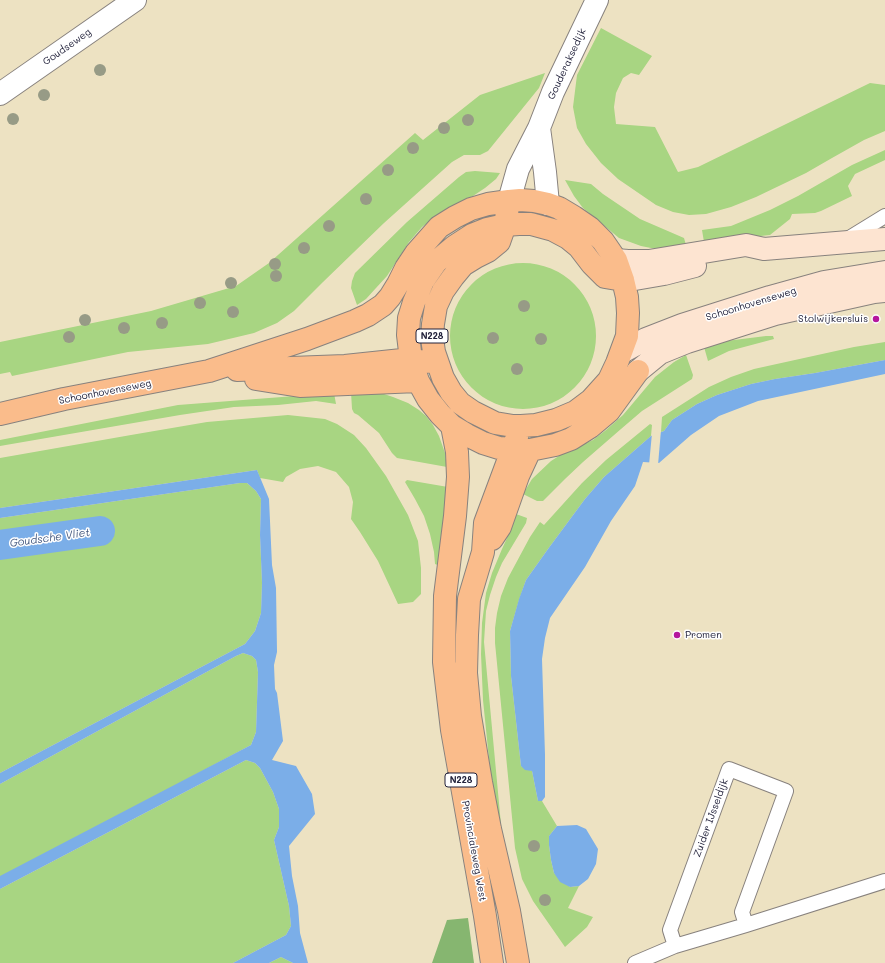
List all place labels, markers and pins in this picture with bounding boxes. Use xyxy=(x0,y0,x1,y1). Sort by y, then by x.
place label: Stolwijkersluis xyxy=(798,313,868,325)
marker: Stolwijkersluis xyxy=(871,314,881,324)
place label: Promen xyxy=(685,629,722,641)
marker: Promen xyxy=(672,630,682,640)

